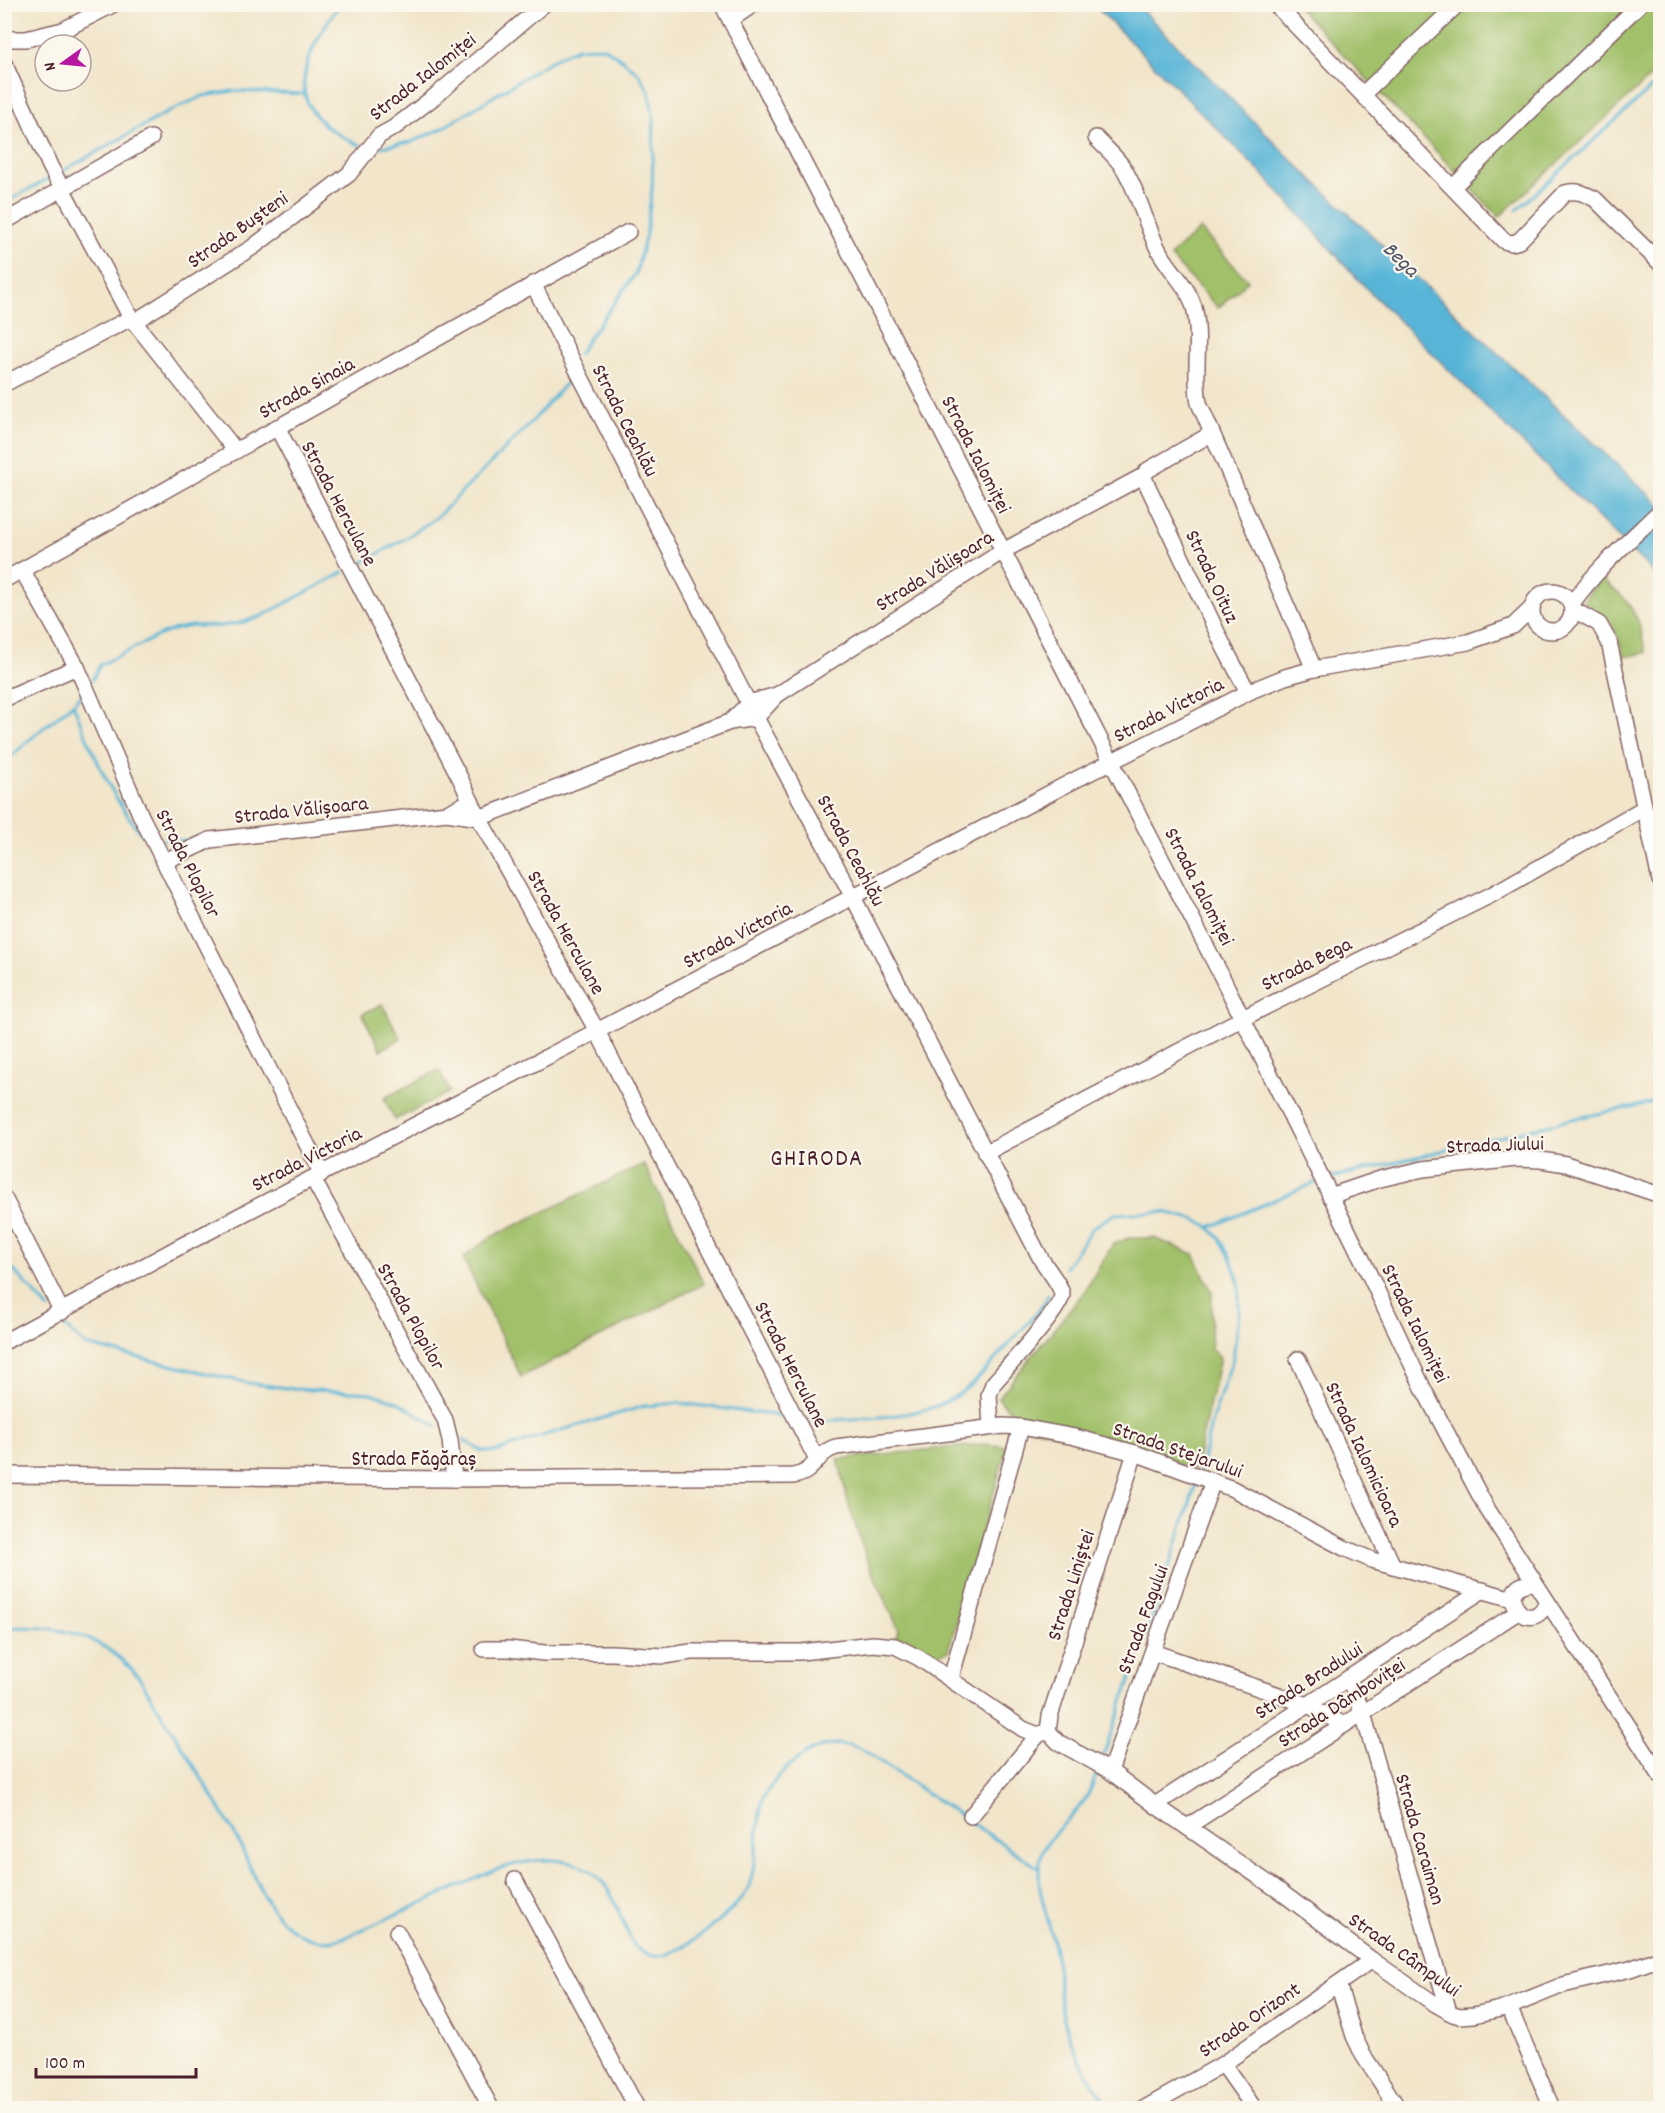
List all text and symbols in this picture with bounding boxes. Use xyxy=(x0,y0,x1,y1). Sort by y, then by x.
street label: Strada Ialomiței xyxy=(364,27,484,130)
north arrow xyxy=(33,33,93,93)
text: N xyxy=(39,59,63,73)
street label: Strada Bușteni xyxy=(182,185,296,277)
water label: Bega xyxy=(1374,235,1426,287)
street label: Strada Sinaia xyxy=(254,350,362,428)
street label: Strada Ceahlău xyxy=(582,360,665,483)
street label: Strada Ialomiței xyxy=(932,391,1017,520)
street label: Strada Herculane xyxy=(292,436,383,572)
street label: Strada Vălișoara xyxy=(871,524,1001,621)
street label: Strada Oituz xyxy=(1176,526,1245,629)
street label: Strada Victoria xyxy=(1109,671,1231,752)
street label: Strada Vălișoara xyxy=(233,790,371,834)
street label: Strada Ceahlău xyxy=(807,790,891,913)
street label: Strada Plopilor xyxy=(146,805,227,924)
street label: Strada Ialomiței xyxy=(1155,823,1240,952)
street label: Strada Herculane xyxy=(518,866,611,1001)
street label: Strada Victoria xyxy=(678,895,799,978)
street label: Strada Bega xyxy=(1257,930,1359,1001)
street label: Strada Victoria xyxy=(247,1120,369,1201)
street label: Strada Jiului xyxy=(1446,1130,1545,1164)
district label: GHIRODA xyxy=(770,1143,864,1177)
street label: Strada Plopilor xyxy=(367,1258,451,1377)
street label: Strada Ialomiței xyxy=(1372,1260,1455,1389)
street label: Strada Herculane xyxy=(745,1297,834,1434)
street label: Strada Ialomicioara xyxy=(1315,1378,1410,1534)
street label: Strada Stejarului xyxy=(1108,1416,1246,1488)
street label: Strada Făgăraș xyxy=(351,1446,477,1476)
street label: Strada Liniștei xyxy=(1041,1527,1105,1645)
street label: Strada Fagului xyxy=(1111,1561,1179,1679)
street label: Strada Bradului xyxy=(1250,1636,1370,1729)
street label: Strada Dâmboviței xyxy=(1273,1652,1412,1757)
street label: Strada Caraiman xyxy=(1385,1771,1451,1909)
street label: Strada Câmpului xyxy=(1341,1907,1466,2006)
street label: Strada Orizont xyxy=(1194,1976,1308,2067)
scale bar xyxy=(36,2041,196,2079)
text: 100 m xyxy=(45,2052,85,2077)

